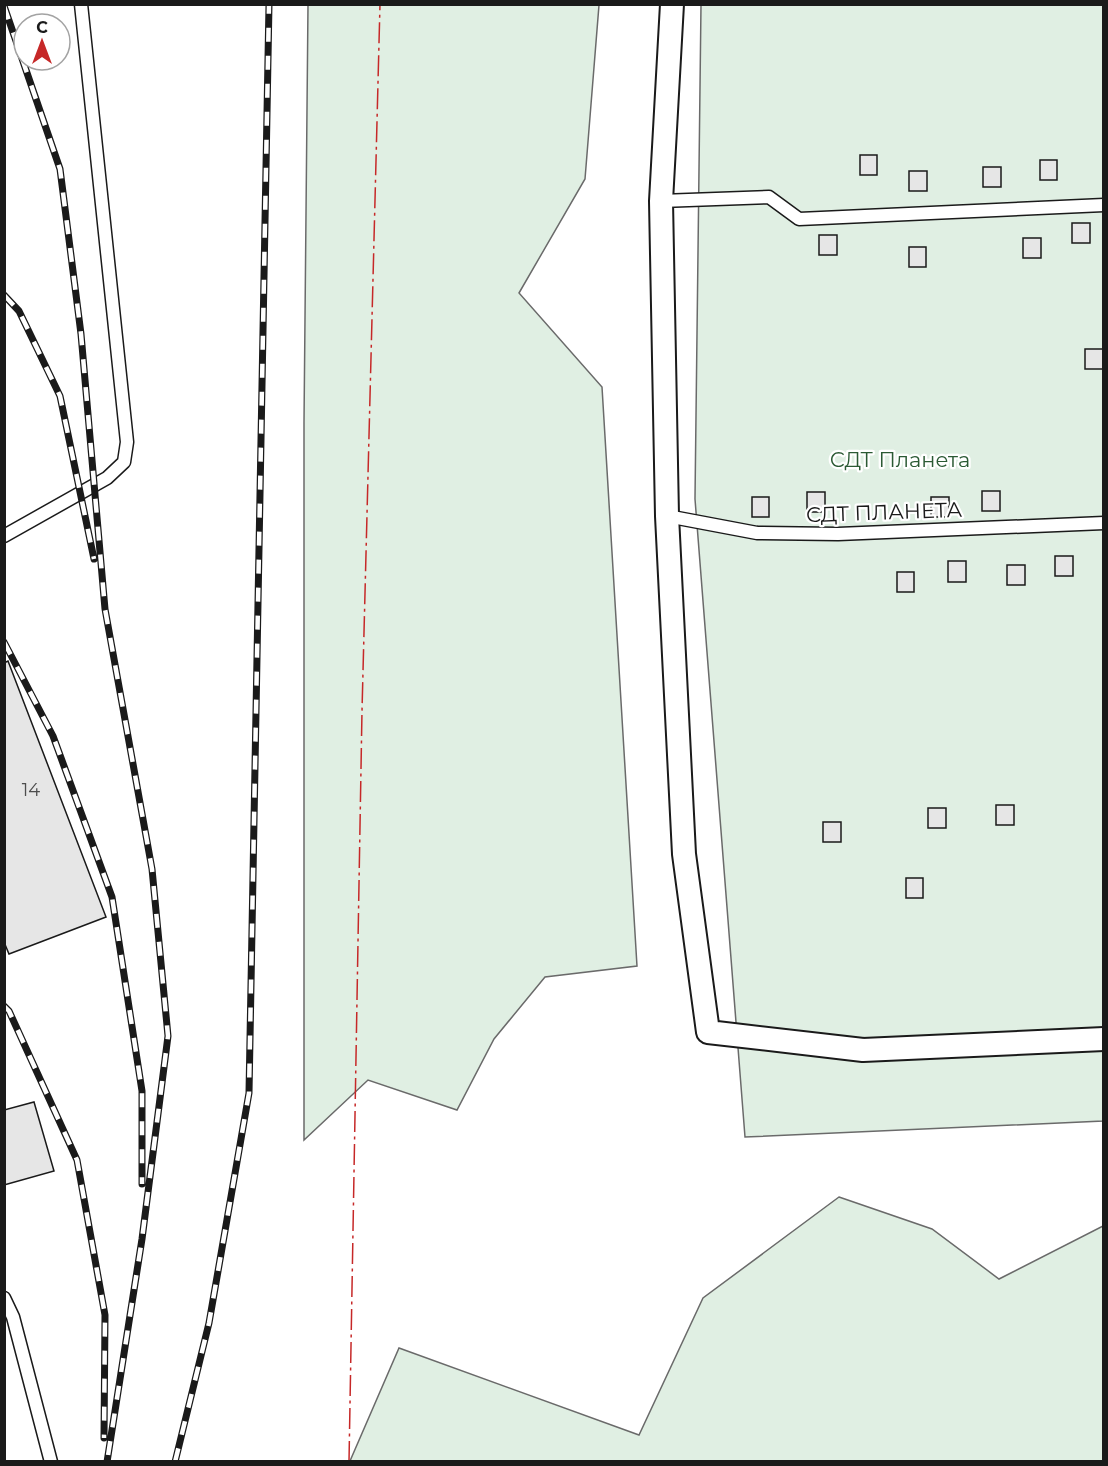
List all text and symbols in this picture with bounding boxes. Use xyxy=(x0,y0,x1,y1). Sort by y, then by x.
north arrow xyxy=(12,12,72,72)
text: С xyxy=(36,18,48,37)
park label: СДТ Планета xyxy=(830,447,970,472)
street label: СДТ ПЛАНЕТА xyxy=(806,497,963,527)
house number: 14 xyxy=(22,779,40,801)

